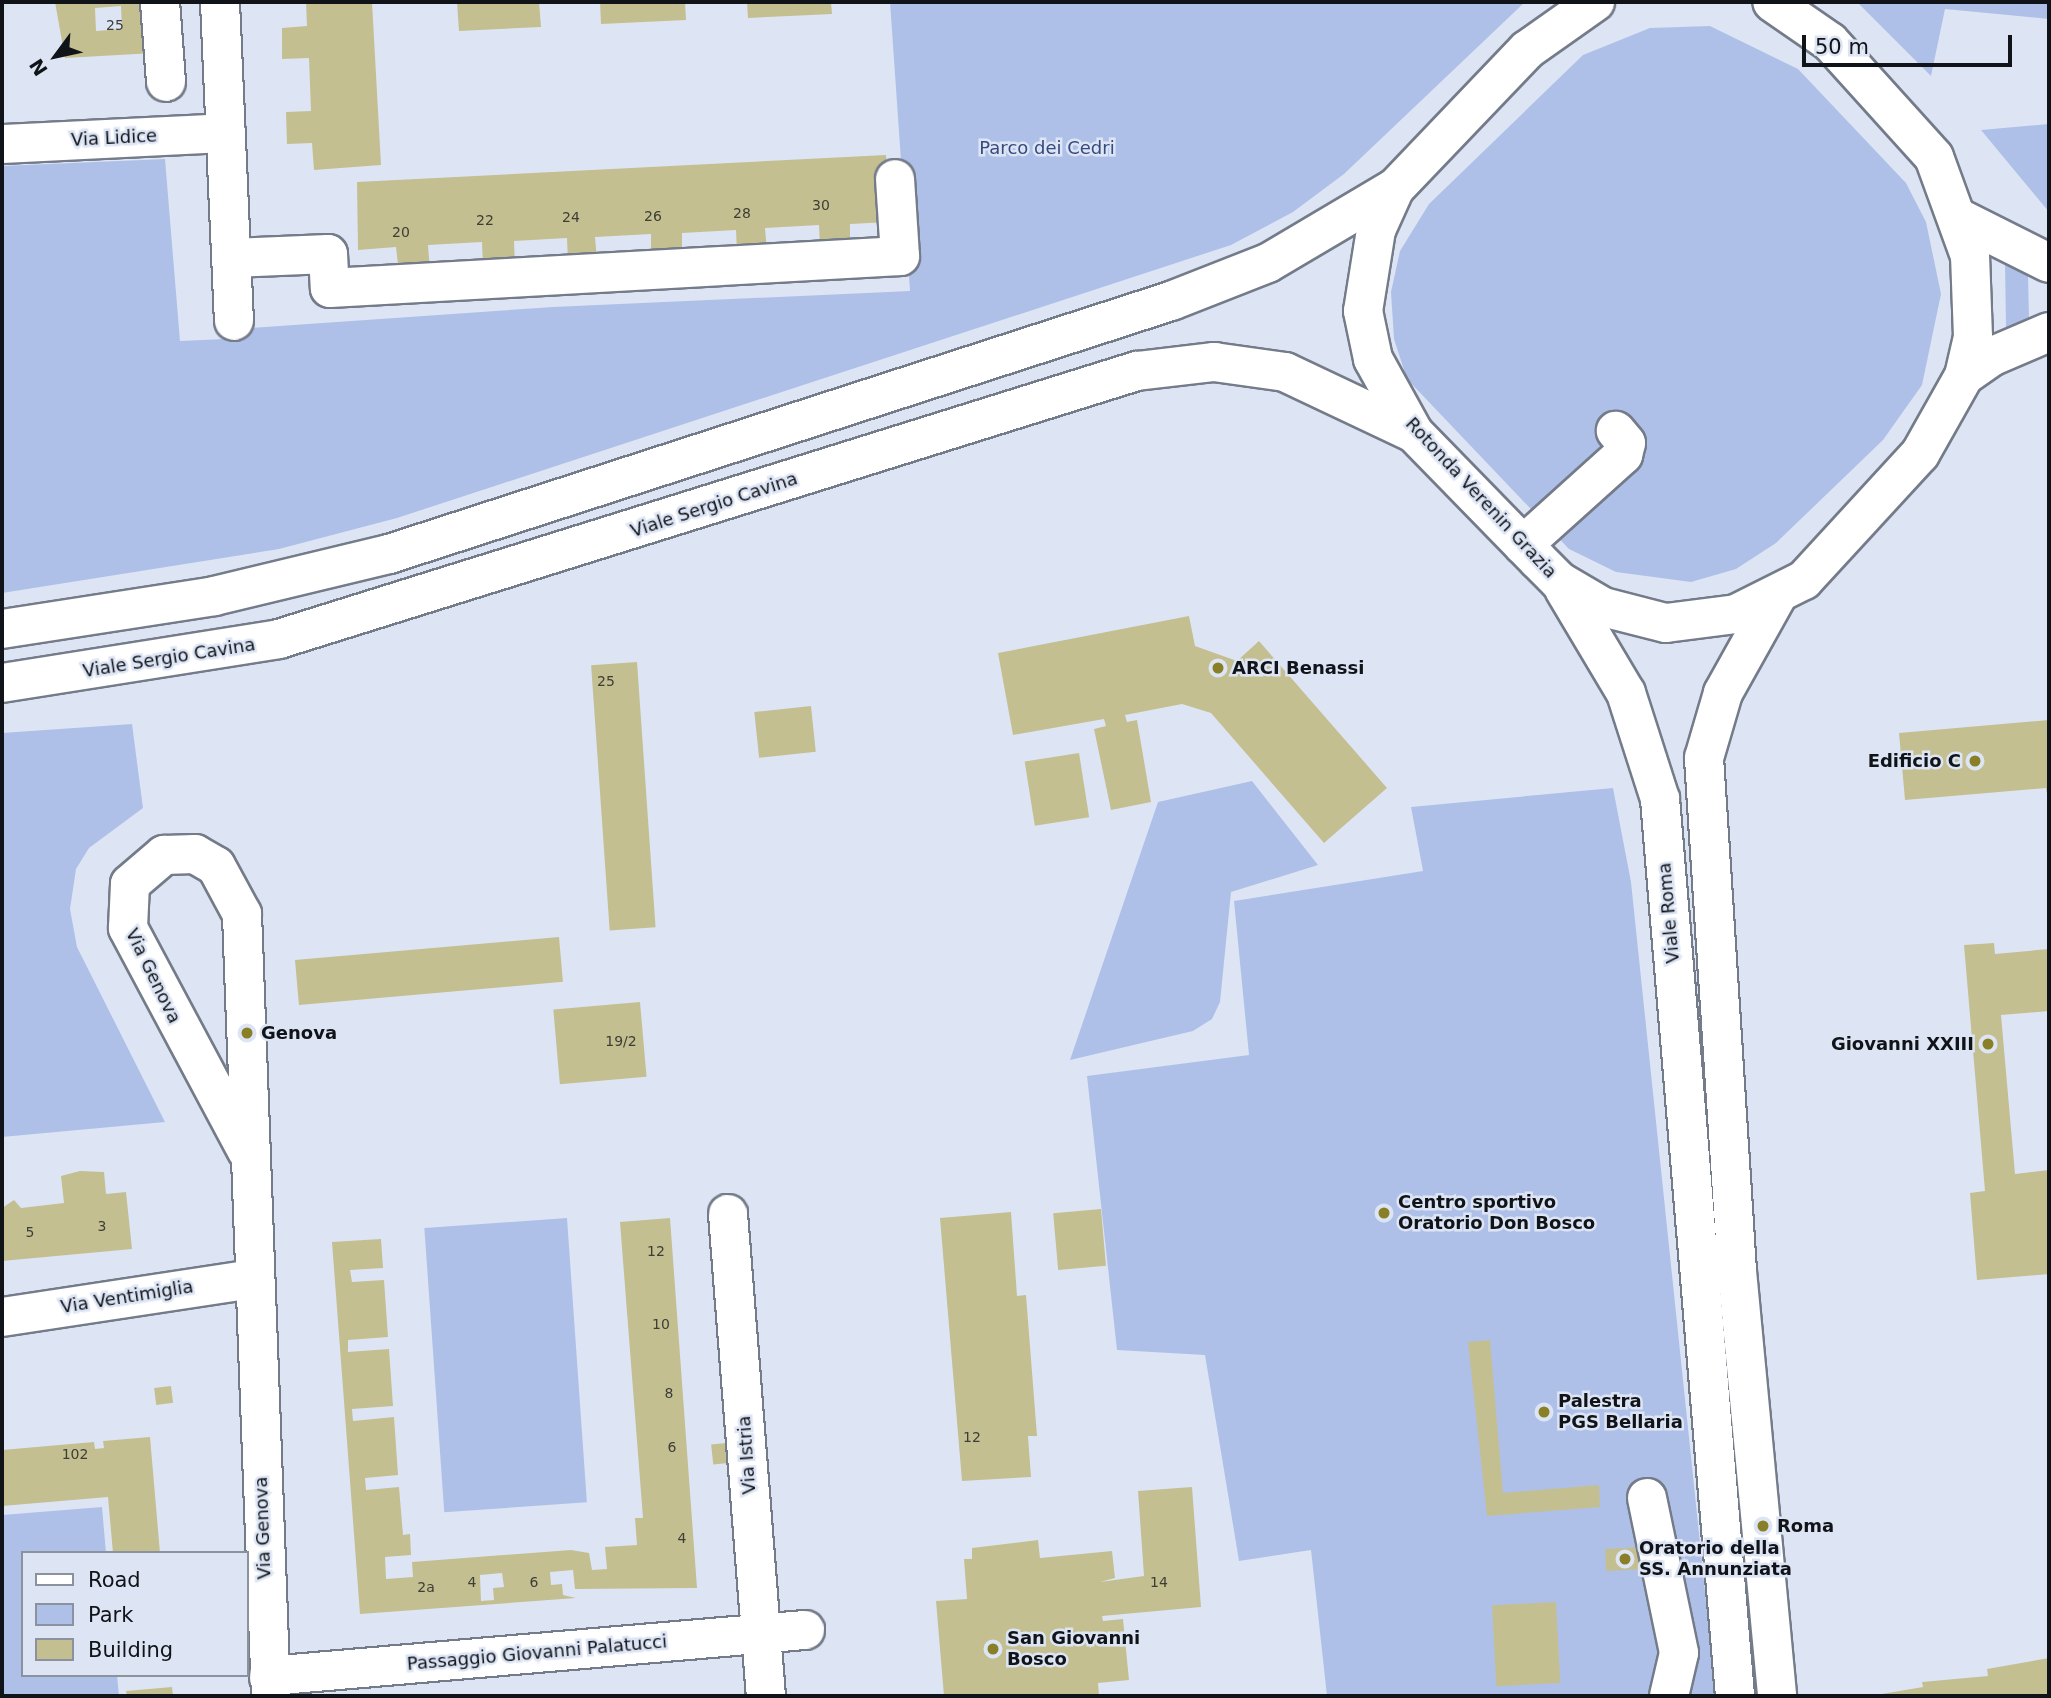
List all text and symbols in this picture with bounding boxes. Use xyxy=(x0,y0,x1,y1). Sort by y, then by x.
house number: 25 xyxy=(106,17,124,33)
north arrow xyxy=(21,21,91,91)
scale bar xyxy=(1806,21,2016,65)
text: 50 m xyxy=(1815,35,1869,59)
text: N xyxy=(25,55,52,80)
street label: Via Lidice xyxy=(70,125,158,151)
park label: Parco dei Cedri xyxy=(979,137,1115,159)
house number: 30 xyxy=(812,197,830,213)
house number: 28 xyxy=(733,205,751,221)
house number: 26 xyxy=(644,208,662,224)
house number: 24 xyxy=(562,209,580,225)
house number: 22 xyxy=(476,212,494,228)
house number: 20 xyxy=(392,224,410,240)
street label: Rotonda Verenin Grazia xyxy=(1401,413,1561,583)
street label: Viale Sergio Cavina xyxy=(628,468,800,542)
street label: Viale Sergio Cavina xyxy=(81,634,257,682)
place label: ARCI Benassi xyxy=(1232,657,1364,679)
marker: ARCI Benassi xyxy=(1210,660,1226,676)
house number: 25 xyxy=(597,673,615,689)
place label: Edificio C xyxy=(1868,750,1961,772)
marker: Edificio C xyxy=(1967,753,1983,769)
street label: Viale Roma xyxy=(1654,862,1684,964)
street label: Via Genova xyxy=(121,925,185,1027)
place label: Genova xyxy=(261,1022,337,1044)
marker: Genova xyxy=(239,1025,255,1041)
house number: 19/2 xyxy=(605,1033,637,1049)
place label: Giovanni XXIII xyxy=(1831,1033,1974,1055)
marker: Giovanni XXIII xyxy=(1980,1036,1996,1052)
place label: Centro sportivo Oratorio Don Bosco xyxy=(1398,1192,1595,1234)
marker: Centro sportivo Oratorio Don Bosco xyxy=(1376,1205,1392,1221)
house number: 3 xyxy=(98,1218,106,1234)
house number: 5 xyxy=(26,1224,34,1240)
house number: 12 xyxy=(647,1243,665,1259)
street label: Via Ventimiglia xyxy=(59,1276,195,1318)
house number: 10 xyxy=(652,1316,670,1332)
house number: 8 xyxy=(665,1385,673,1401)
place label: Palestra PGS Bellaria xyxy=(1558,1391,1683,1434)
marker: Palestra PGS Bellaria xyxy=(1536,1404,1552,1420)
street label: Via Istria xyxy=(733,1415,761,1495)
house number: 12 xyxy=(963,1429,981,1445)
house number: 6 xyxy=(668,1439,676,1455)
house number: 102 xyxy=(62,1446,88,1462)
street label: Via Genova xyxy=(250,1476,276,1580)
place label: Roma xyxy=(1777,1515,1834,1537)
marker: Roma xyxy=(1755,1518,1771,1534)
house number: 4 xyxy=(678,1530,686,1546)
place label: Oratorio della SS. Annunziata xyxy=(1639,1538,1792,1580)
legend xyxy=(21,1551,248,1677)
marker: Oratorio della SS. Annunziata xyxy=(1617,1551,1633,1567)
text: Road xyxy=(88,1568,141,1592)
house number: 4 xyxy=(468,1574,476,1590)
house number: 6 xyxy=(530,1574,538,1590)
house number: 14 xyxy=(1150,1574,1168,1590)
house number: 2a xyxy=(417,1579,435,1595)
text: Park xyxy=(88,1603,133,1627)
place label: San Giovanni Bosco xyxy=(1007,1628,1140,1670)
street label: Passaggio Giovanni Palatucci xyxy=(406,1631,668,1675)
text: Building xyxy=(88,1638,173,1662)
marker: San Giovanni Bosco xyxy=(985,1641,1001,1657)

